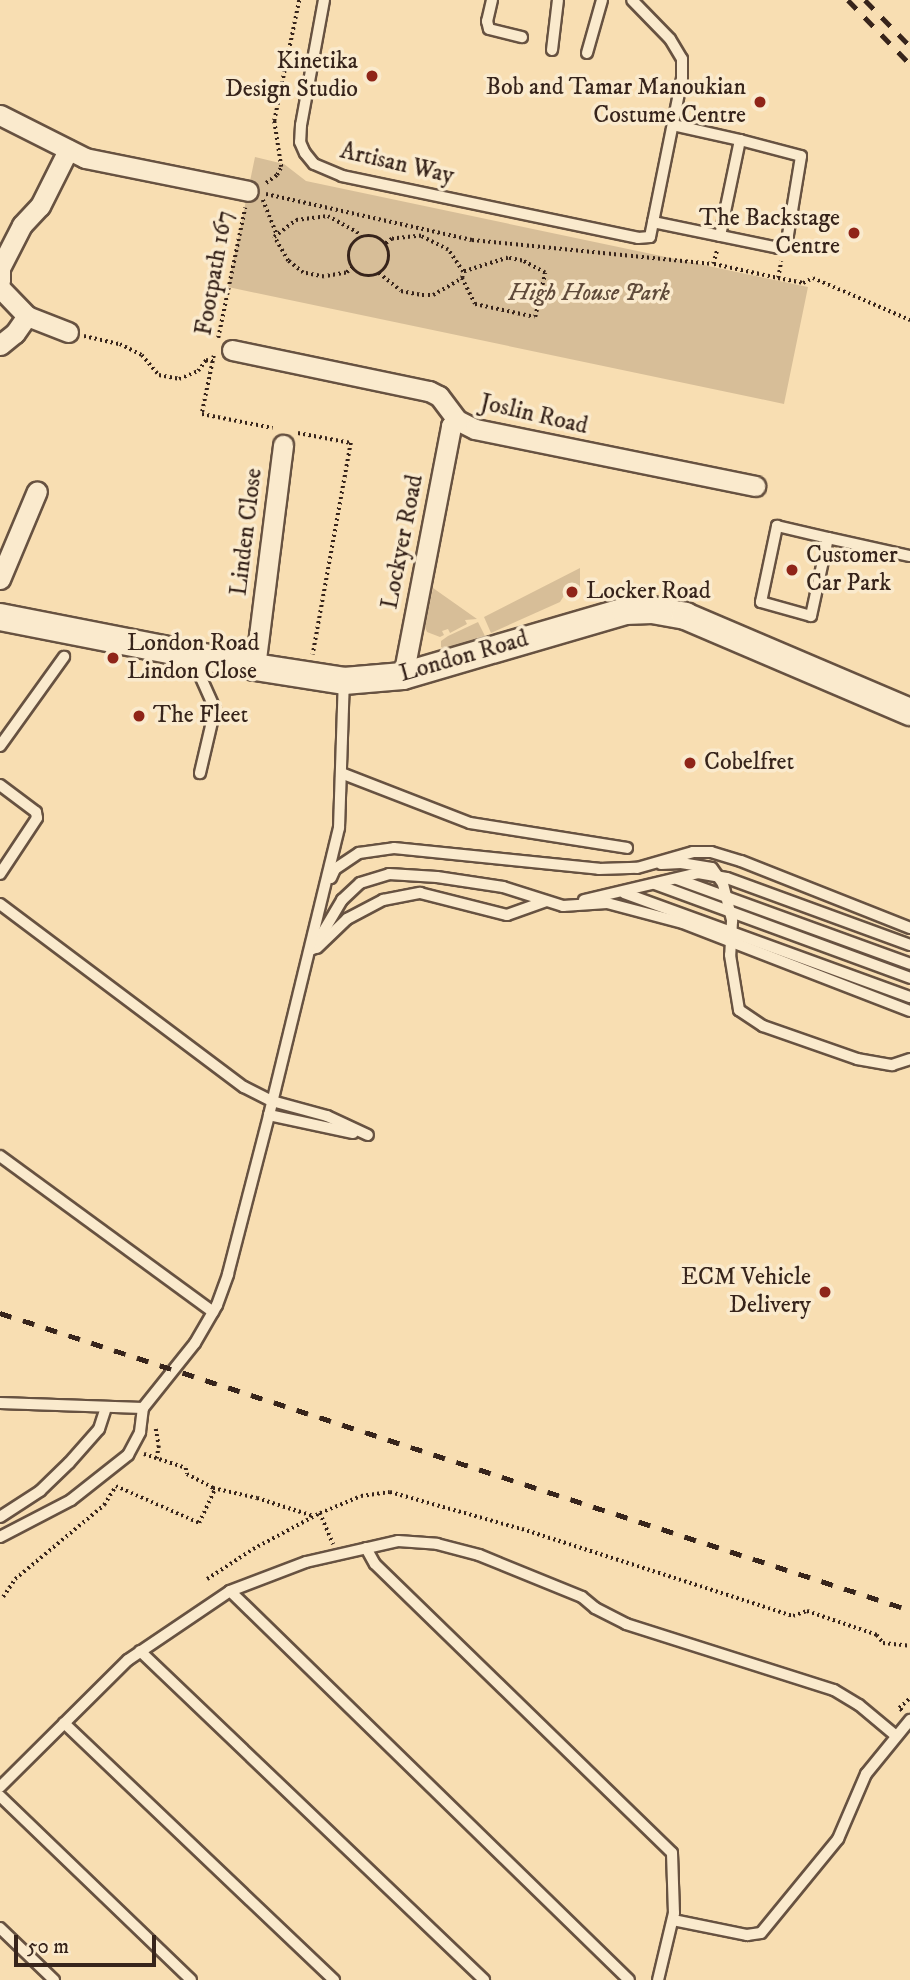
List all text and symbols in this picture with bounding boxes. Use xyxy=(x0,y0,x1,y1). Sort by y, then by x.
place label: Kinetika Design Studio xyxy=(225,48,358,104)
marker: Kinetika Design Studio xyxy=(364,68,380,84)
place label: Bob and Tamar Manoukian Costume Centre xyxy=(486,74,746,130)
marker: Bob and Tamar Manoukian Costume Centre xyxy=(752,94,768,110)
street label: Artisan Way xyxy=(337,137,457,191)
place label: The Backstage Centre xyxy=(699,205,840,261)
street label: Footpath 167 xyxy=(190,208,240,338)
marker: The Backstage Centre xyxy=(846,225,862,241)
park label: High House Park xyxy=(508,280,670,308)
street label: Joslin Road xyxy=(477,389,591,441)
street label: Linden Close xyxy=(225,467,269,597)
street label: Lockyer Road xyxy=(376,472,430,612)
place label: Customer Car Park xyxy=(806,542,898,598)
marker: Customer Car Park xyxy=(784,562,800,578)
place label: Locker Road xyxy=(586,578,711,606)
marker: Locker Road xyxy=(564,584,580,600)
street label: London Road xyxy=(396,625,532,689)
place label: London Road Lindon Close xyxy=(127,630,259,686)
marker: London Road Lindon Close xyxy=(105,650,121,666)
place label: The Fleet xyxy=(153,702,248,730)
marker: The Fleet xyxy=(131,708,147,724)
place label: Cobelfret xyxy=(704,749,794,777)
marker: Cobelfret xyxy=(682,755,698,771)
place label: ECM Vehicle Delivery xyxy=(681,1264,811,1320)
marker: ECM Vehicle Delivery xyxy=(817,1284,833,1300)
scale bar xyxy=(18,1920,159,1964)
text: 50 m xyxy=(27,1934,69,1960)

